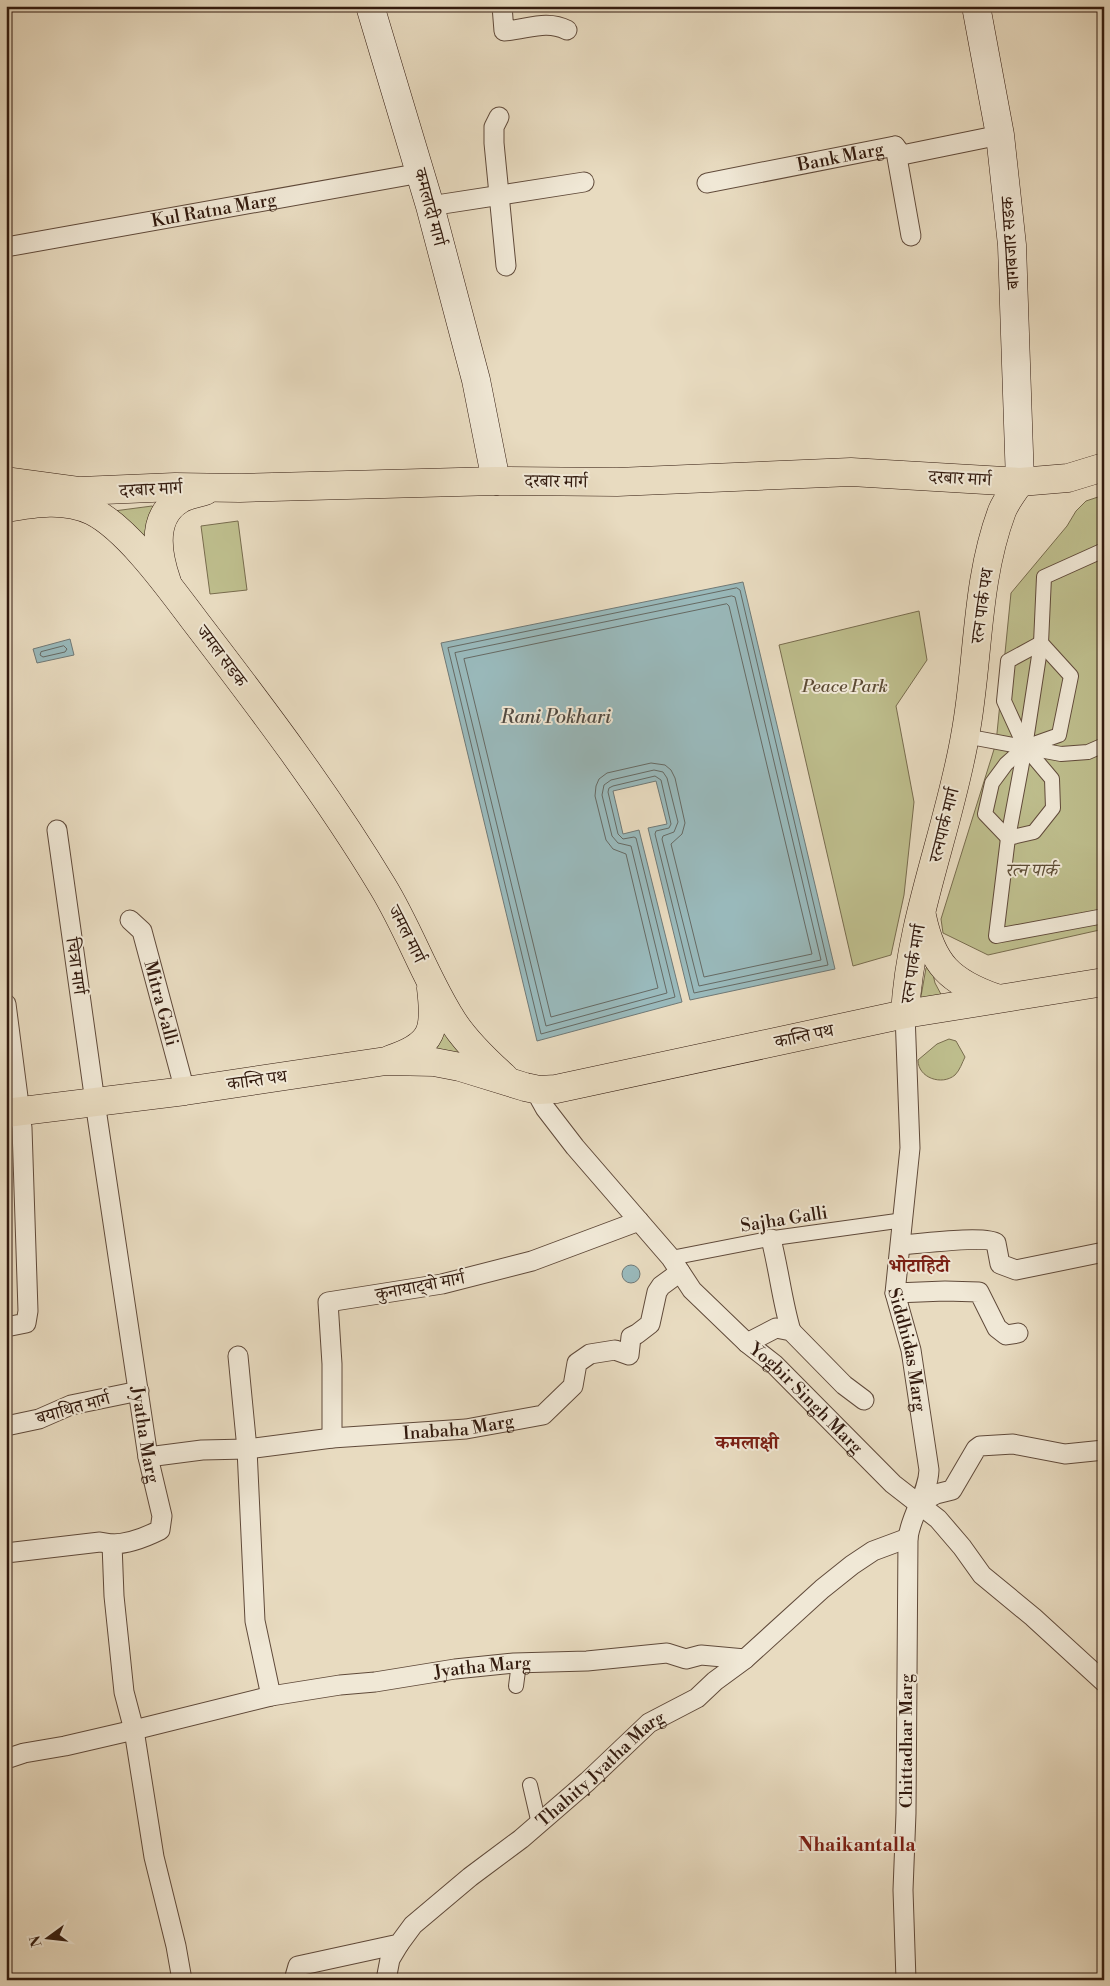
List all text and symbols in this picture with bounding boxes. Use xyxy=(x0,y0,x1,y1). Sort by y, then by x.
street label: Bank Marg xyxy=(794,137,886,177)
street label: कमलादी मार्ग xyxy=(408,165,451,250)
street label: Kul Ratna Marg xyxy=(149,188,279,233)
street label: बागबजार सडक xyxy=(996,195,1025,291)
street label: दरबार मार्ग xyxy=(927,465,994,492)
street label: दरबार मार्ग xyxy=(523,469,589,494)
street label: दरबार मार्ग xyxy=(118,476,185,503)
street label: रत्न पार्क पथ xyxy=(966,566,999,646)
street label: जमल सडक xyxy=(190,620,253,693)
park label: Peace Park xyxy=(801,675,888,698)
water label: Rani Pokhari xyxy=(500,705,611,729)
street label: रत्नपार्क मार्ग xyxy=(924,784,965,866)
park label: रत्न पार्क xyxy=(1005,859,1061,882)
street label: जमल मार्ग xyxy=(382,901,431,968)
street label: रत्न पार्क मार्ग xyxy=(896,921,931,1006)
street label: चित्रा मार्ग xyxy=(60,935,91,997)
street label: Mitra Galli xyxy=(138,958,183,1049)
street label: कान्ति पथ xyxy=(771,1019,837,1054)
street label: कान्ति पथ xyxy=(225,1065,290,1096)
street label: Sajha Galli xyxy=(739,1201,829,1238)
district label: भोटाहिटी xyxy=(888,1254,951,1278)
street label: कुनायाट्वो मार्ग xyxy=(373,1266,468,1307)
street label: Siddhidas Marg xyxy=(882,1285,931,1414)
street label: Yogbir Singh Marg xyxy=(743,1337,868,1460)
street label: Jyatha Marg xyxy=(125,1384,165,1486)
street label: बयाथित मार्ग xyxy=(33,1387,114,1430)
street label: Inabaha Marg xyxy=(402,1409,516,1445)
district label: कमलाक्षी xyxy=(713,1431,780,1455)
street label: Jyatha Marg xyxy=(431,1652,532,1684)
street label: Chittadhar Marg xyxy=(895,1673,918,1808)
street label: Thahity Jyatha Marg xyxy=(532,1705,670,1833)
district label: Nhaikantalla xyxy=(798,1833,916,1857)
north arrow xyxy=(22,1914,72,1964)
text: N xyxy=(26,1933,47,1949)

